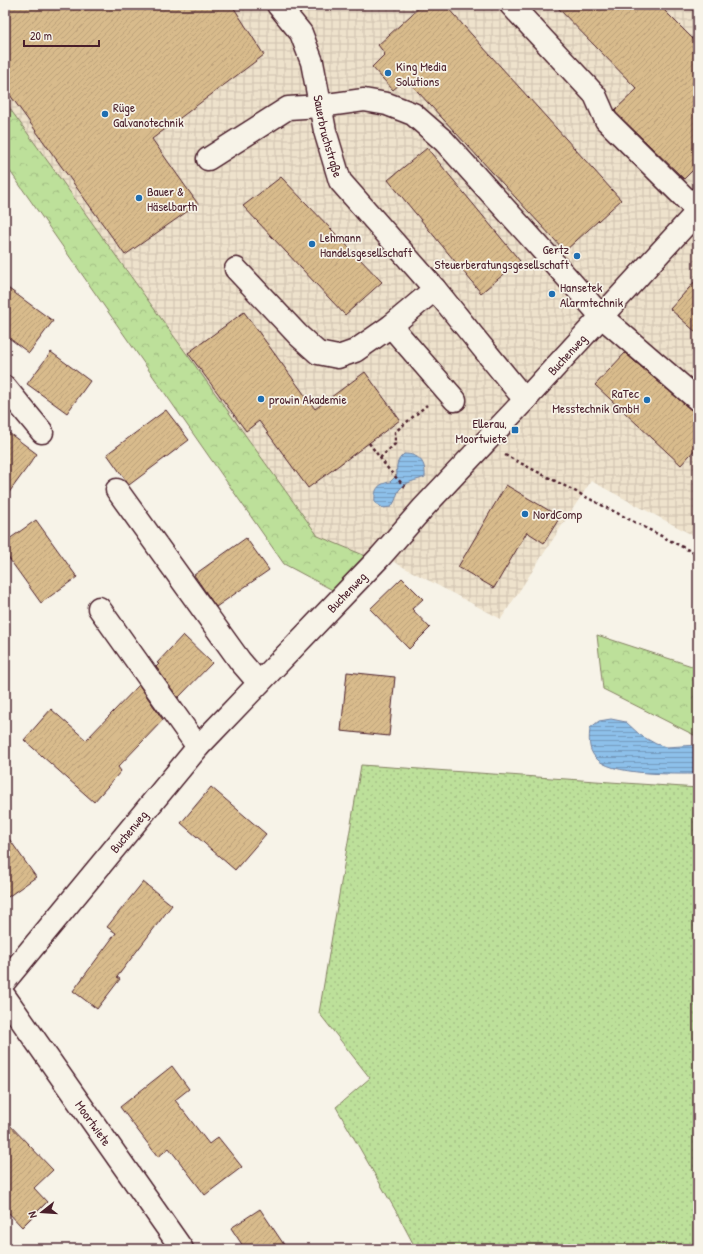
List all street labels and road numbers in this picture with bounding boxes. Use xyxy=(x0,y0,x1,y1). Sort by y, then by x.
street label: Sauerbruchstraße xyxy=(309,93,347,179)
street label: Buchenweg xyxy=(543,330,591,379)
street label: Buchenweg xyxy=(323,567,371,616)
street label: Buchenweg xyxy=(105,806,152,857)
street label: Moortwiete xyxy=(71,1097,116,1149)

